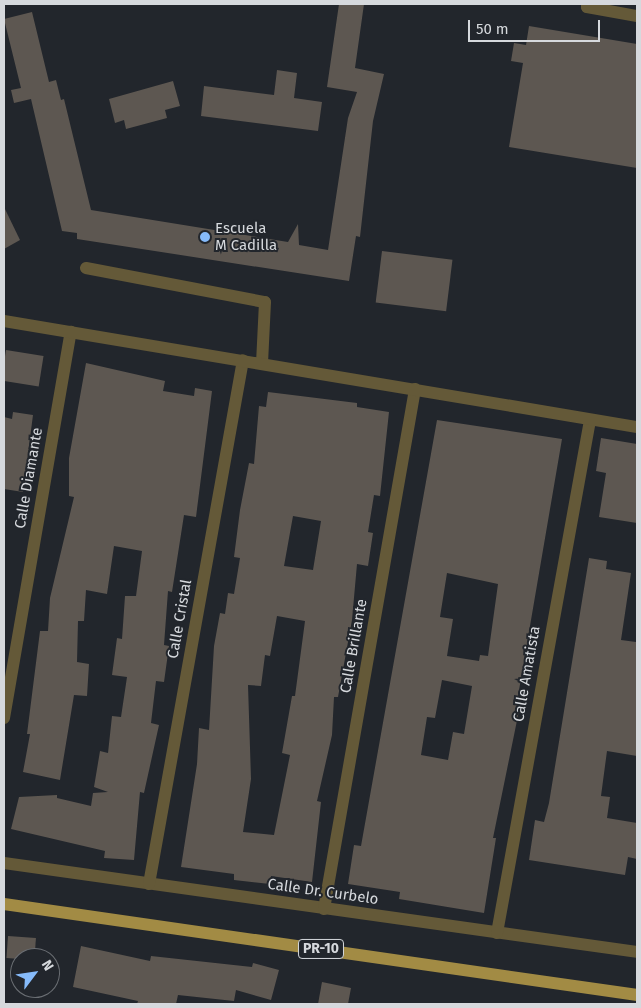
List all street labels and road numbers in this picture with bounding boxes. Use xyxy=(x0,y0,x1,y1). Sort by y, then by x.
street label: Calle Diamante xyxy=(11,426,47,530)
street label: Calle Cristal xyxy=(164,578,196,660)
street label: Calle Brillante xyxy=(337,598,371,694)
street label: Calle Amatista xyxy=(510,625,544,723)
street label: Calle Dr. Curbelo xyxy=(266,875,380,909)
road number: PR-10 xyxy=(297,938,345,961)

